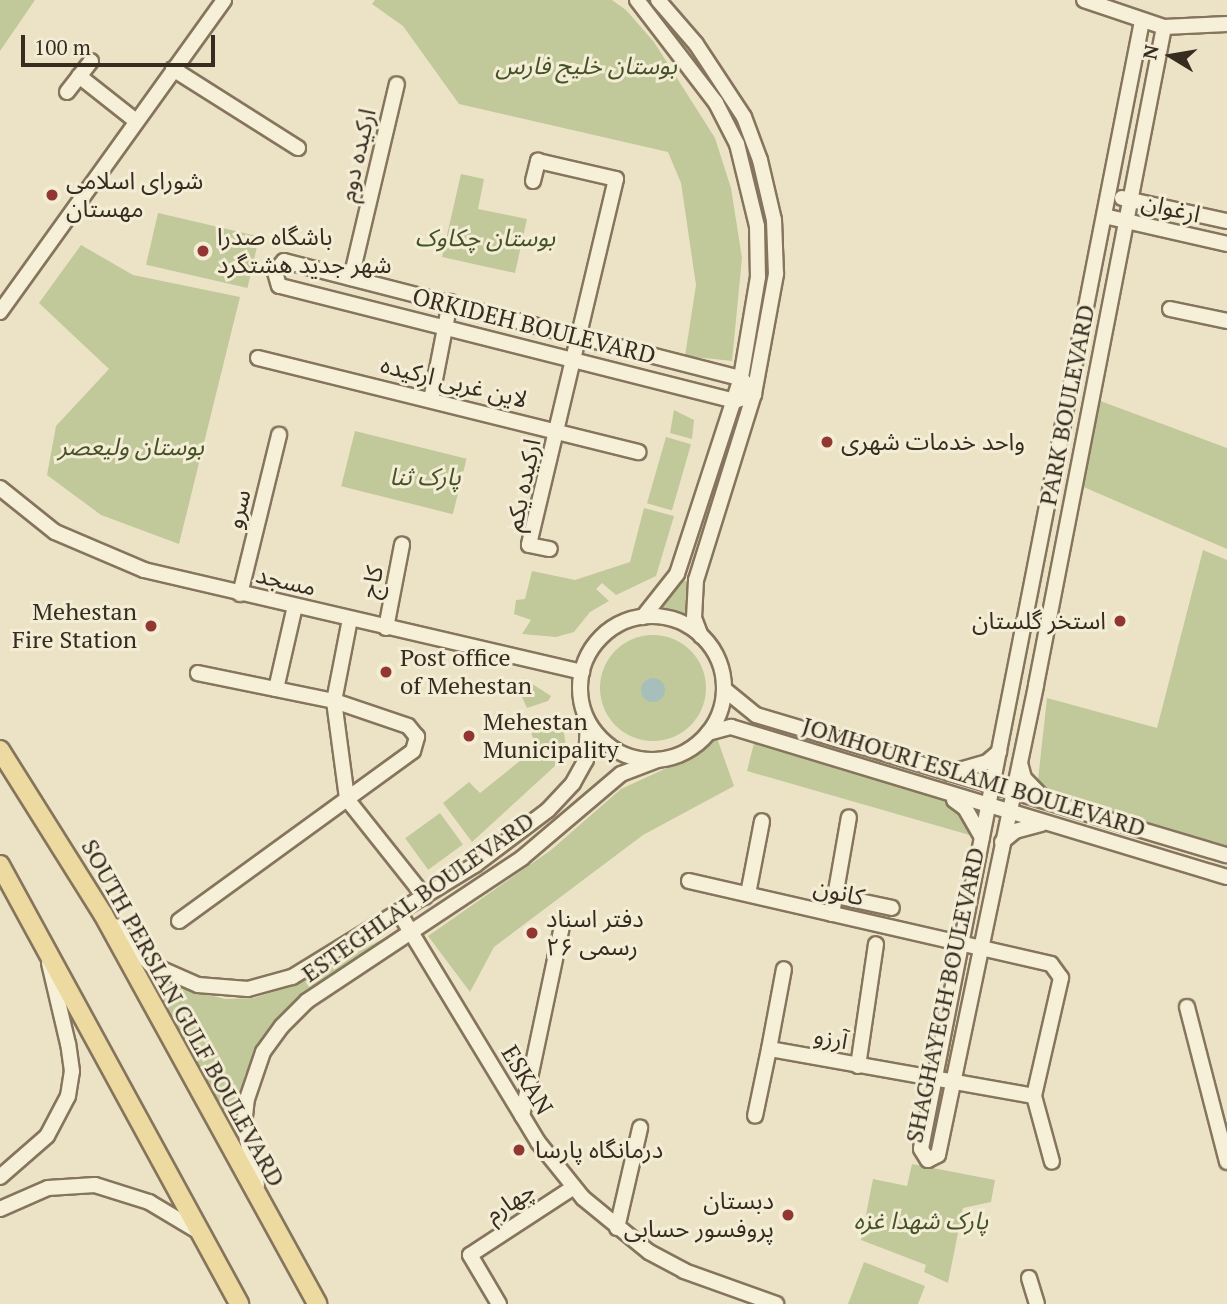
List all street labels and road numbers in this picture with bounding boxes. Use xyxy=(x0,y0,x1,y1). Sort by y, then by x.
street label: ارکیده دوم xyxy=(332,106,382,204)
street label: ارغوان xyxy=(1139,187,1203,229)
street label: ORKIDEH BOULEVARD xyxy=(409,282,659,370)
street label: PARK BOULEVARD xyxy=(1033,302,1101,508)
street label: لاین غربی ارکیده xyxy=(378,350,530,414)
street label: ارکیده یکم xyxy=(499,436,547,534)
street label: سرو xyxy=(219,487,257,531)
street label: مسجد xyxy=(253,560,319,602)
street label: کاج xyxy=(355,563,389,601)
street label: JOMHOURI ESLAMI BOULEVARD xyxy=(799,711,1149,843)
street label: ESTEGHLAL BOULEVARD xyxy=(296,806,540,988)
street label: SOUTH PERSIAN GULF BOULEVARD xyxy=(75,834,291,1192)
street label: SHAGHAYEGH BOULEVARD xyxy=(900,845,990,1145)
street label: کانون xyxy=(811,872,867,912)
street label: آرزو xyxy=(812,1021,850,1055)
street label: ESKAN xyxy=(495,1040,559,1120)
street label: چهارم xyxy=(480,1176,540,1228)

